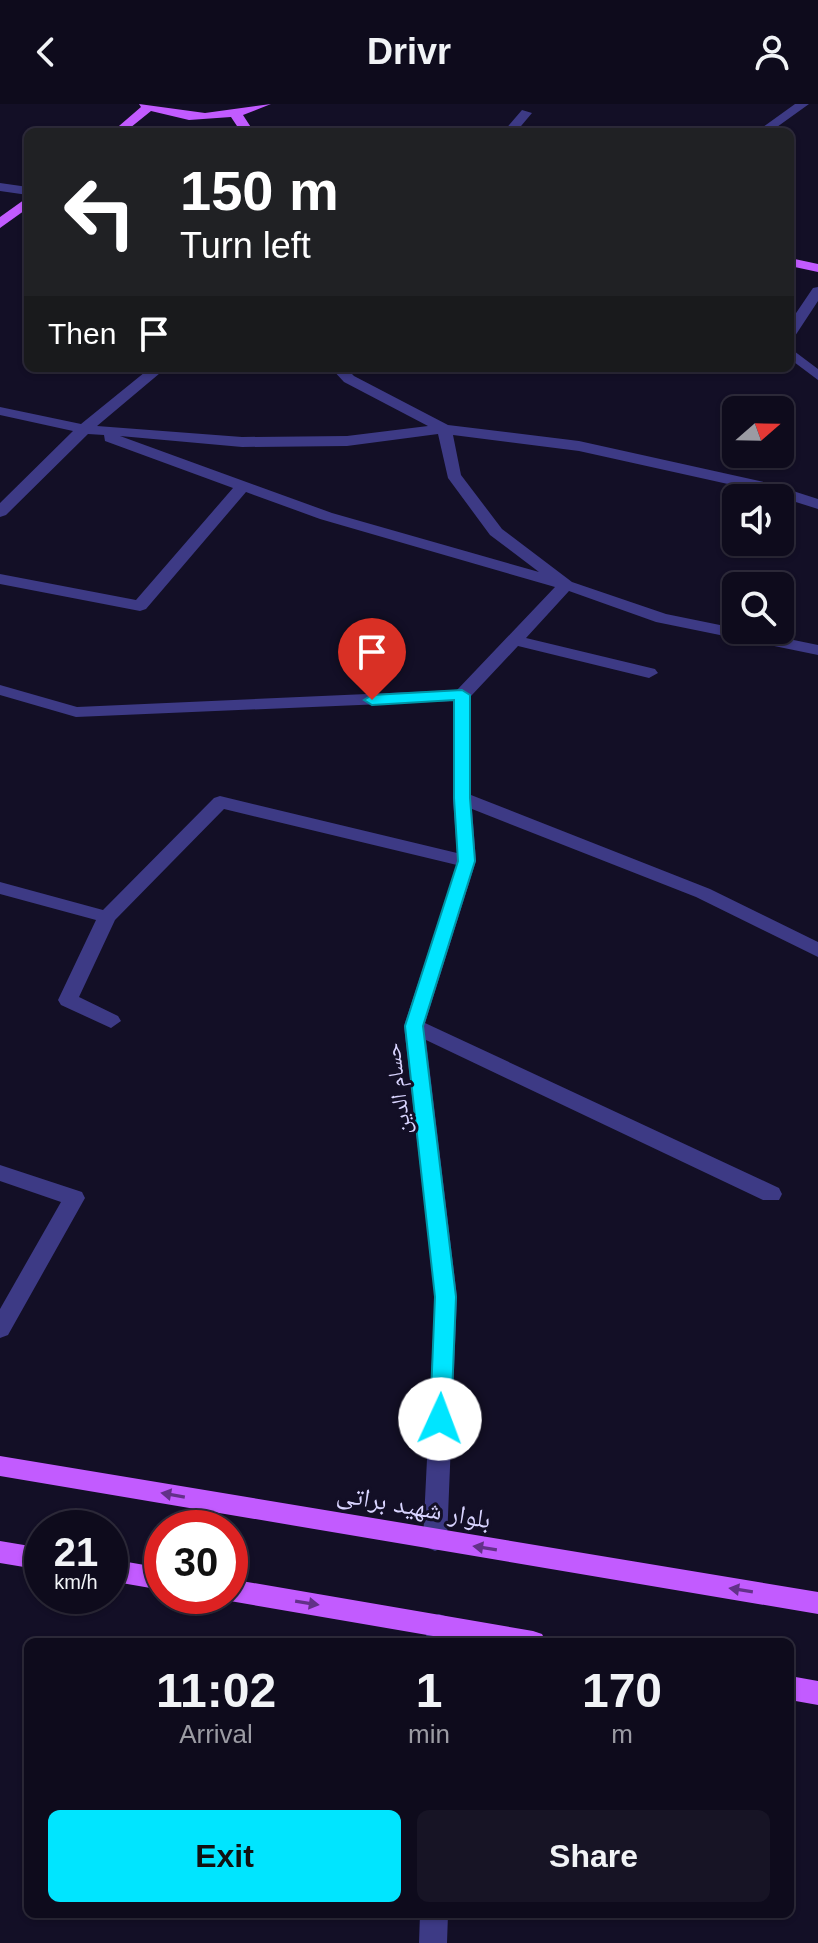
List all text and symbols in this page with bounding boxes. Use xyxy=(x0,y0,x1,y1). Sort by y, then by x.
icon: back xyxy=(24,30,68,74)
icon: person xyxy=(750,30,794,74)
text: Drivr xyxy=(367,31,451,72)
text: 150 m xyxy=(180,159,339,222)
icon: left xyxy=(48,160,152,264)
text: Turn left xyxy=(180,225,311,266)
icon: arrive xyxy=(132,312,176,356)
text: Then xyxy=(48,317,116,350)
north arrow xyxy=(722,396,794,468)
map controls xyxy=(722,396,794,644)
button: sound xyxy=(722,484,794,556)
button: search xyxy=(722,572,794,644)
pin xyxy=(338,618,406,700)
icon: arrive xyxy=(350,630,394,674)
street label: حسام الدین xyxy=(379,1042,417,1136)
position arrow xyxy=(398,1377,482,1461)
street label: بلوار شهید براتی xyxy=(335,1478,493,1535)
one-way arrow xyxy=(160,1489,185,1501)
speed limit sign: 30 xyxy=(144,1510,248,1614)
text: 21 xyxy=(54,1530,98,1574)
one-way arrow xyxy=(472,1541,497,1554)
text: km/h xyxy=(54,1571,98,1593)
one-way arrow xyxy=(728,1584,753,1596)
one-way arrow xyxy=(295,1598,320,1610)
text: 11:02 xyxy=(156,1664,276,1717)
text: 1 xyxy=(416,1664,442,1717)
text: 170 xyxy=(582,1664,662,1717)
text: Arrival xyxy=(179,1719,253,1749)
text: min xyxy=(408,1719,450,1749)
text: m xyxy=(611,1719,633,1749)
button: Exit xyxy=(48,1810,401,1902)
button: Share xyxy=(417,1810,770,1902)

